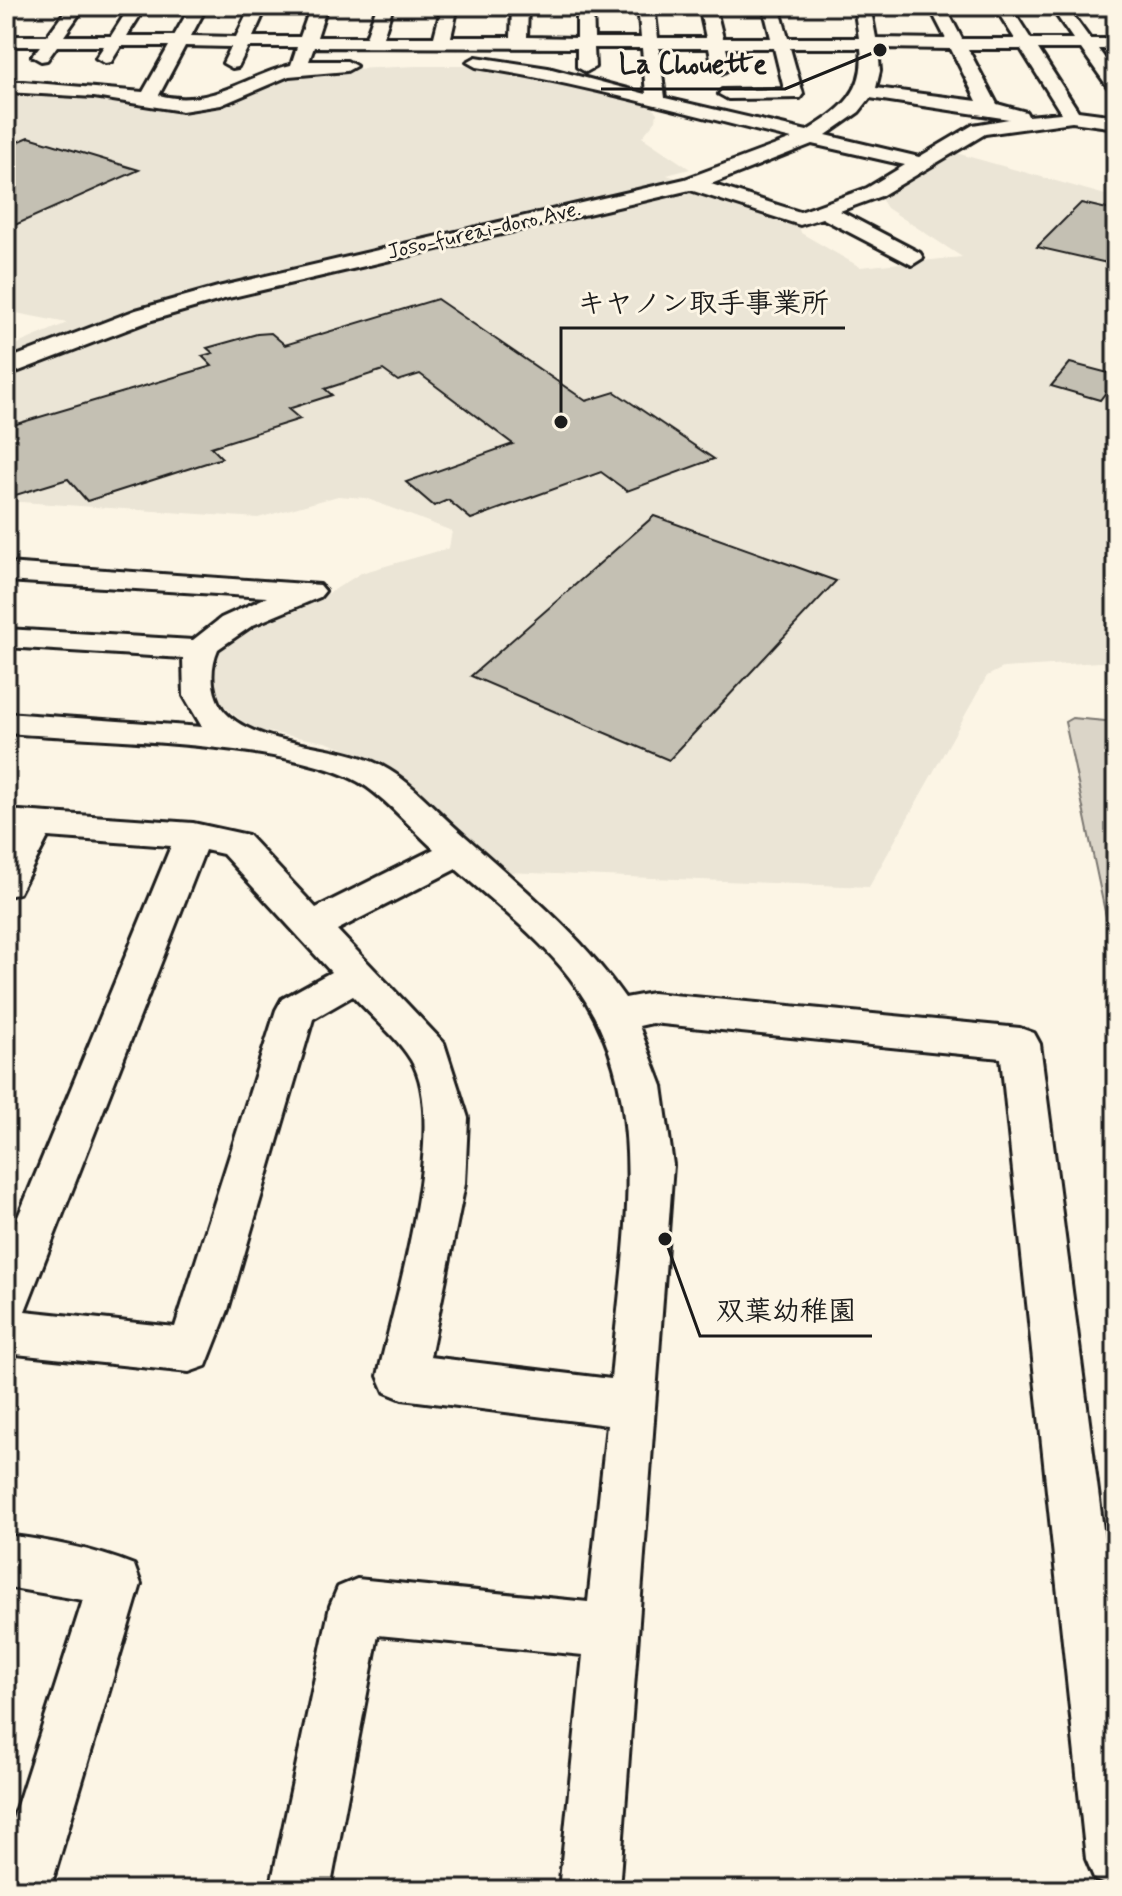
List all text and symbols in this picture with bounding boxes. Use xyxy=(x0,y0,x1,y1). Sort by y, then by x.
callout: La Chouette xyxy=(601,37,785,89)
text: La Chouette xyxy=(619,47,767,84)
street label: Joso-fureai-doro Ave. xyxy=(384,195,584,267)
callout: キヤノン取手事業所 xyxy=(561,276,845,328)
text: キヤノン取手事業所 xyxy=(577,286,829,323)
callout: 双葉幼稚園 xyxy=(700,1284,872,1336)
text: 双葉幼稚園 xyxy=(716,1294,856,1331)

